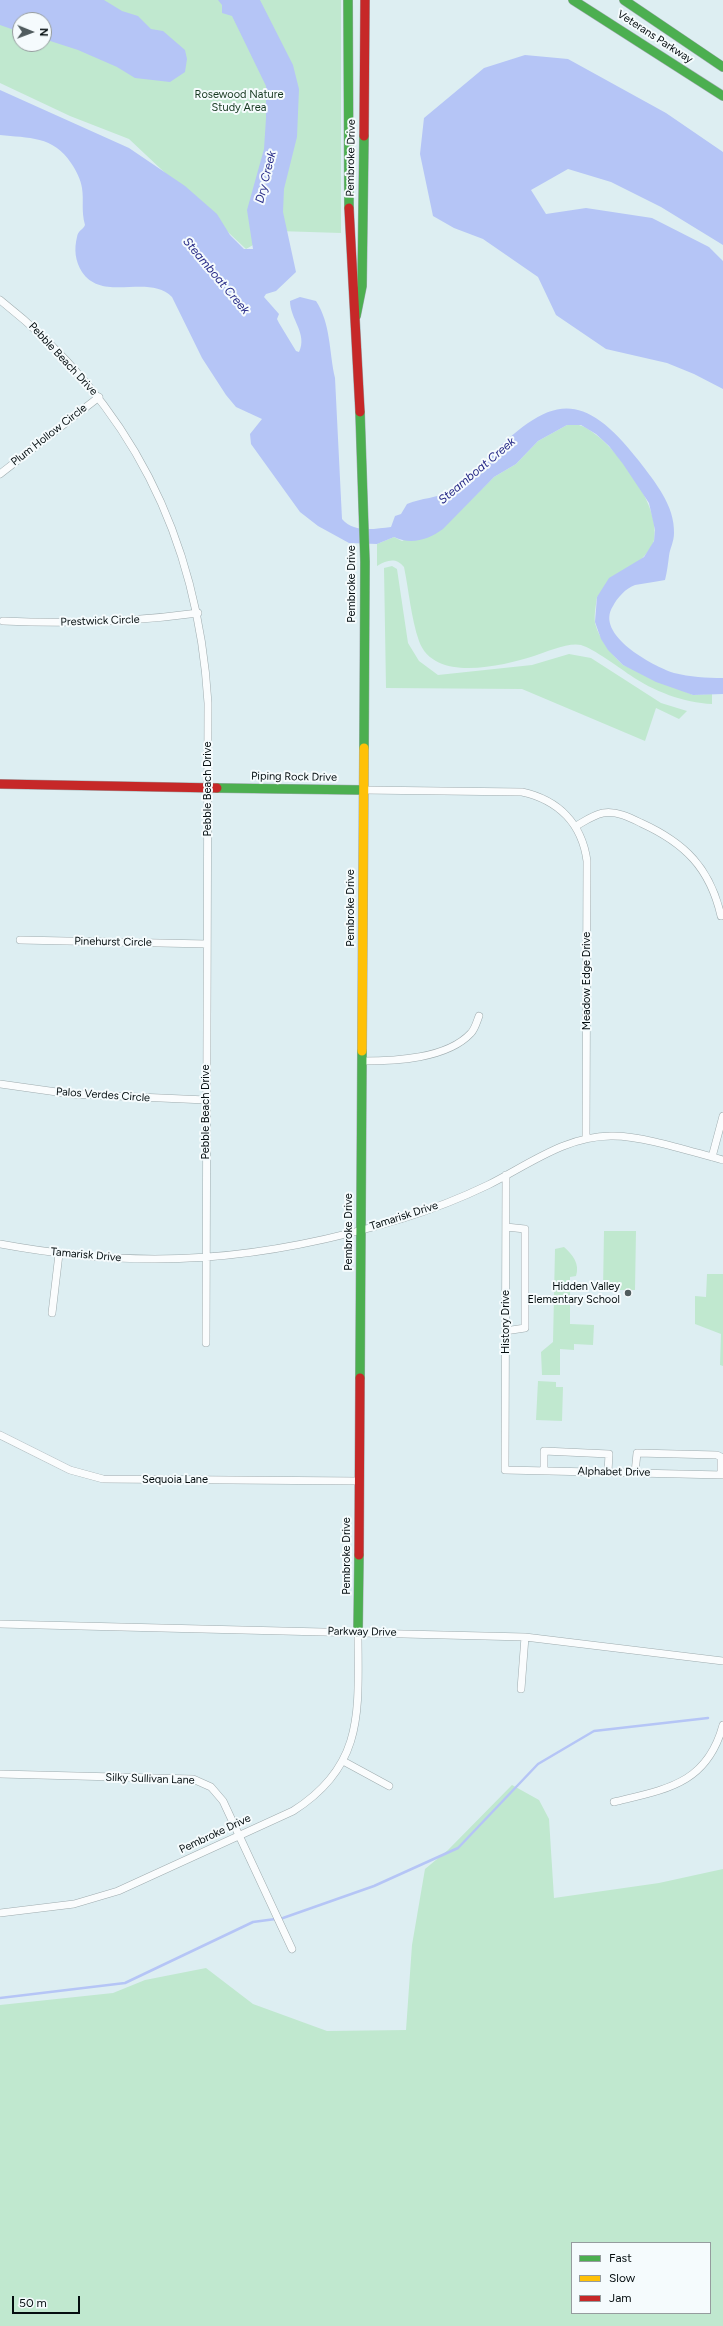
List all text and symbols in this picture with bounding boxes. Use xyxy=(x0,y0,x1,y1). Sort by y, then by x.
street label: Veterans Parkway xyxy=(615,8,695,66)
north arrow xyxy=(12,12,52,52)
text: N xyxy=(37,28,50,37)
park label: Rosewood Nature Study Area xyxy=(195,88,283,114)
street label: Pembroke Drive xyxy=(344,119,358,197)
water label: Dry Creek xyxy=(253,149,279,205)
water label: Steamboat Creek xyxy=(180,235,252,317)
street label: Pebble Beach Drive xyxy=(26,320,100,398)
street label: Plum Hollow Circle xyxy=(8,401,90,469)
water label: Steamboat Creek xyxy=(436,435,518,507)
street label: Pembroke Drive xyxy=(345,545,359,623)
street label: Prestwick Circle xyxy=(60,613,140,629)
street label: Pebble Beach Drive xyxy=(201,742,215,836)
street label: Piping Rock Drive xyxy=(251,770,337,784)
street label: Pembroke Drive xyxy=(344,869,358,947)
street label: Meadow Edge Drive xyxy=(580,932,594,1030)
street label: Pinehurst Circle xyxy=(74,935,152,949)
street label: Pebble Beach Drive xyxy=(199,1065,213,1159)
street label: Palos Verdes Circle xyxy=(56,1085,150,1105)
street label: Pembroke Drive xyxy=(342,1193,356,1271)
street label: Tamarisk Drive xyxy=(368,1199,440,1233)
street label: Tamarisk Drive xyxy=(50,1245,122,1265)
place label: Hidden Valley Elementary School xyxy=(528,1280,620,1306)
marker: Hidden Valley Elementary School xyxy=(623,1288,633,1298)
street label: History Drive xyxy=(499,1290,513,1354)
street label: Alphabet Drive xyxy=(577,1465,651,1479)
street label: Sequoia Lane xyxy=(142,1473,208,1487)
street label: Pembroke Drive xyxy=(340,1517,354,1595)
street label: Parkway Drive xyxy=(327,1625,397,1639)
street label: Silky Sullivan Lane xyxy=(105,1771,195,1787)
street label: Pembroke Drive xyxy=(177,1812,253,1856)
legend xyxy=(571,2242,711,2314)
text: Fast xyxy=(609,2251,632,2265)
text: Slow xyxy=(609,2271,635,2285)
scale bar xyxy=(14,2288,82,2314)
text: Jam xyxy=(609,2291,632,2305)
text: 50 m xyxy=(19,2296,47,2310)

